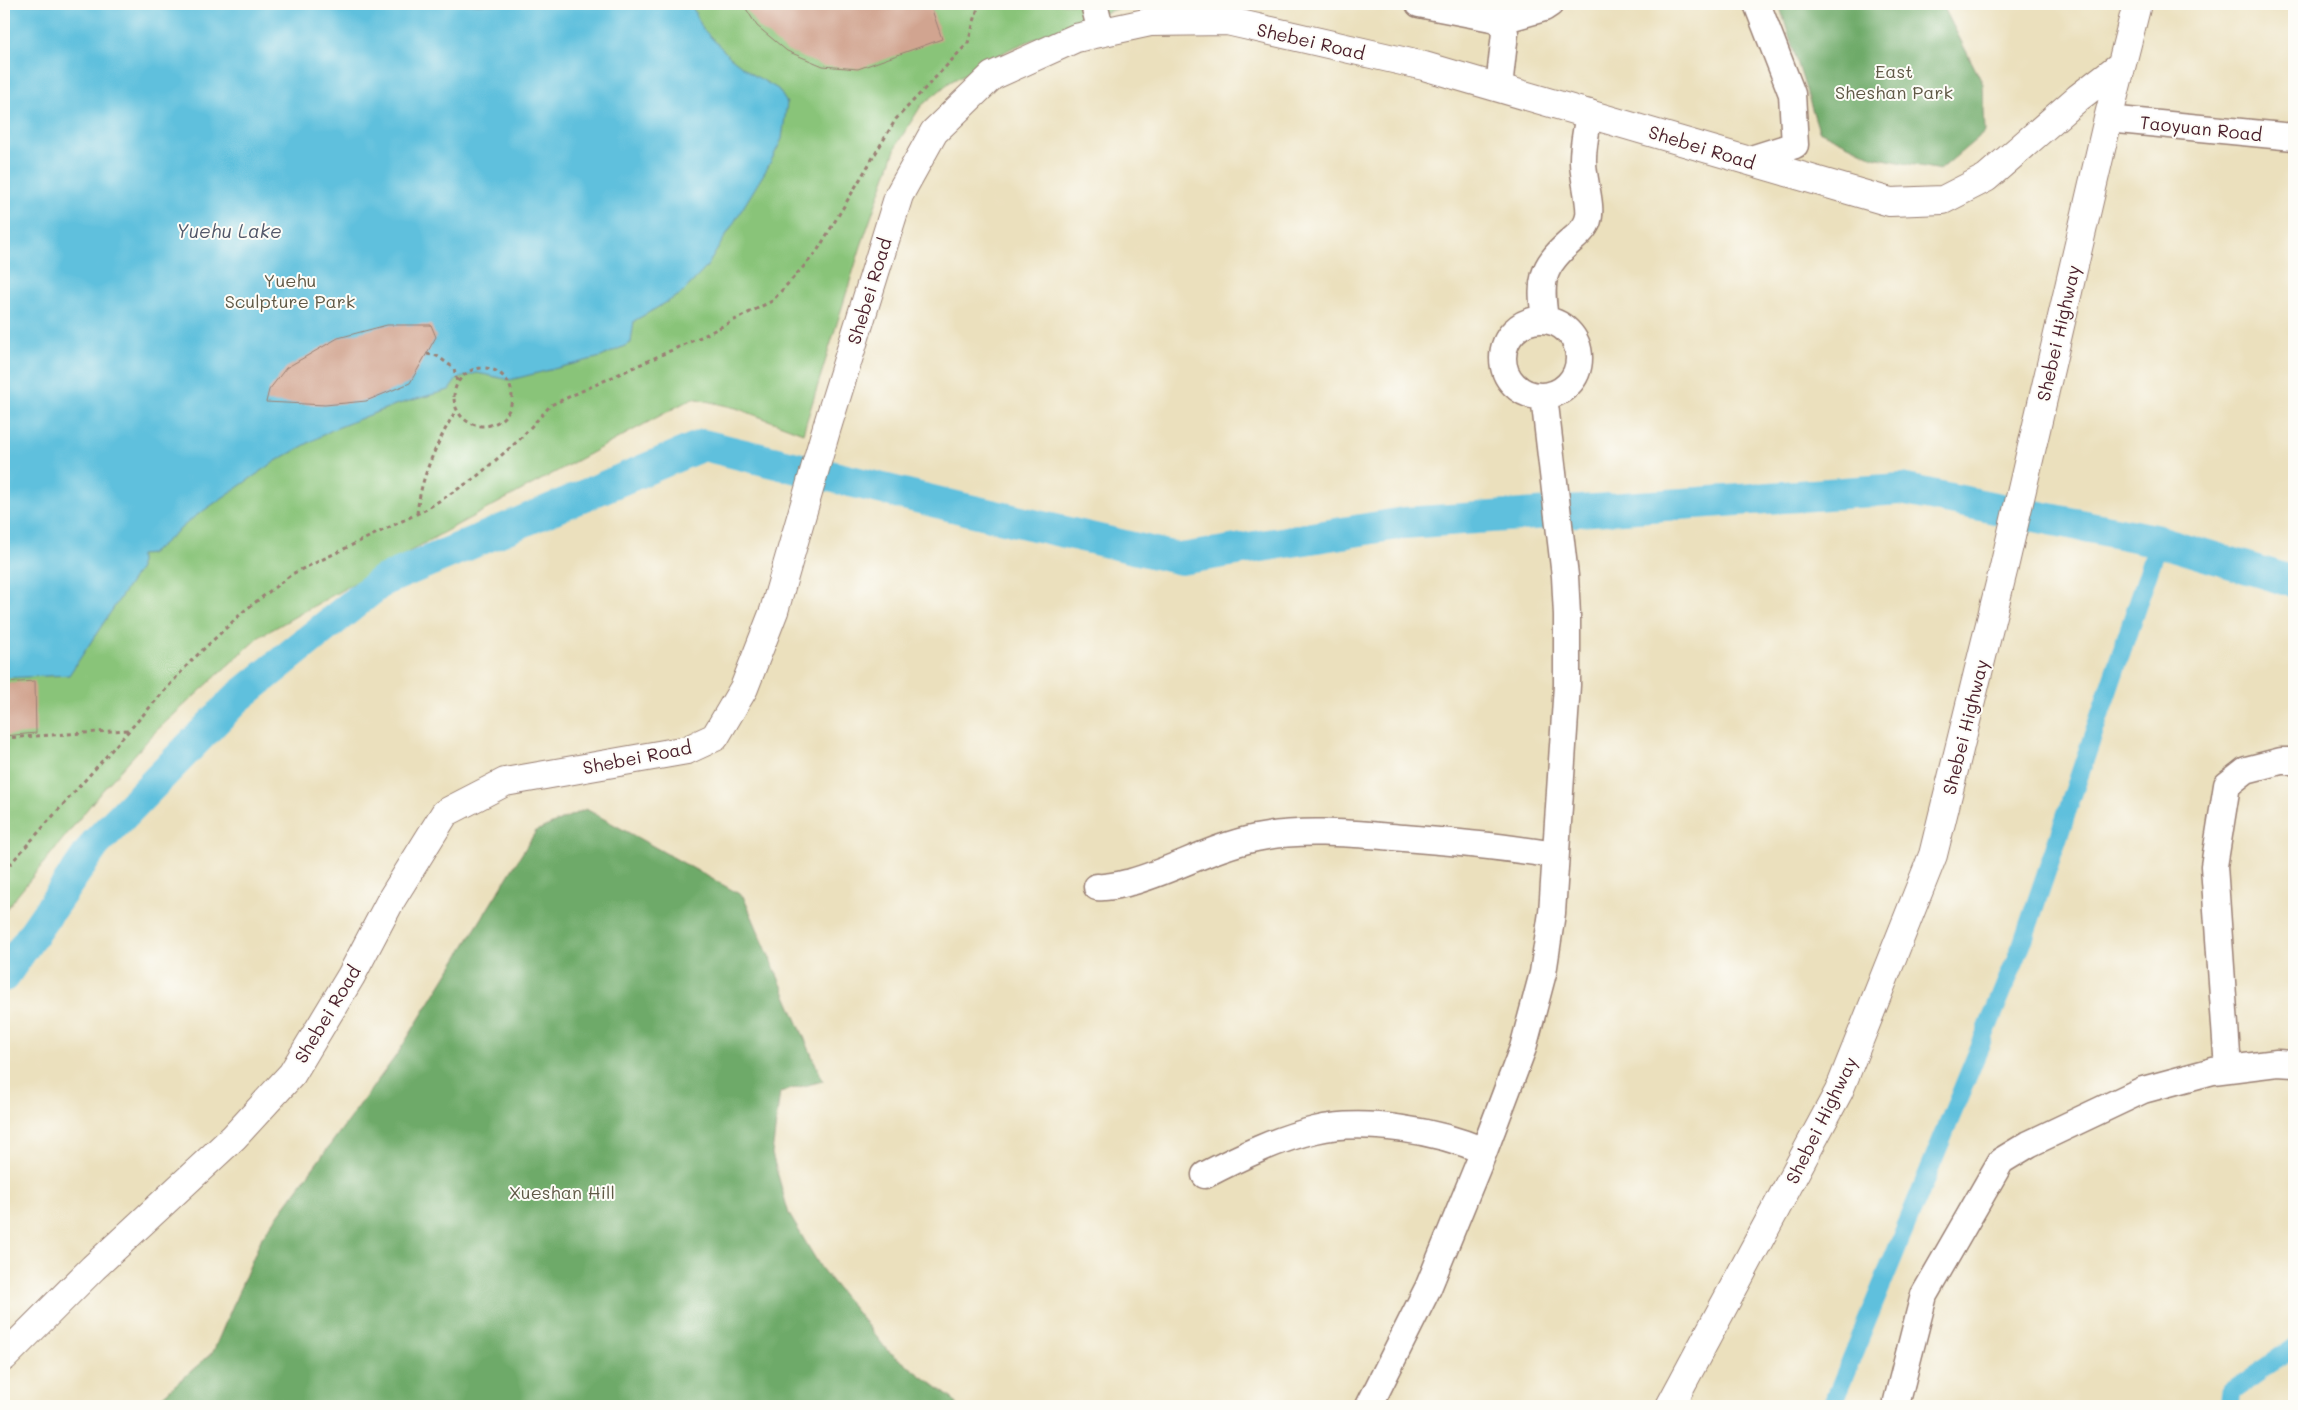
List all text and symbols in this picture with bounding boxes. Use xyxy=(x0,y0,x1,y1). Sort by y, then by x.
street label: Shebei Road xyxy=(1255,17,1367,65)
park label: East Sheshan Park xyxy=(1835,59,1953,104)
street label: Taoyuan Road xyxy=(2139,110,2263,146)
street label: Shebei Road xyxy=(1646,119,1758,175)
water label: Yuehu Lake xyxy=(176,218,282,243)
street label: Shebei Road xyxy=(841,235,897,347)
street label: Shebei Highway xyxy=(2031,263,2085,403)
park label: Yuehu Sculpture Park xyxy=(225,268,355,313)
street label: Shebei Highway xyxy=(1937,657,1993,797)
street label: Shebei Road xyxy=(581,735,693,779)
street label: Shebei Road xyxy=(288,961,366,1067)
street label: Shebei Highway xyxy=(1780,1052,1862,1188)
park label: Xueshan Hill xyxy=(509,1180,615,1204)

